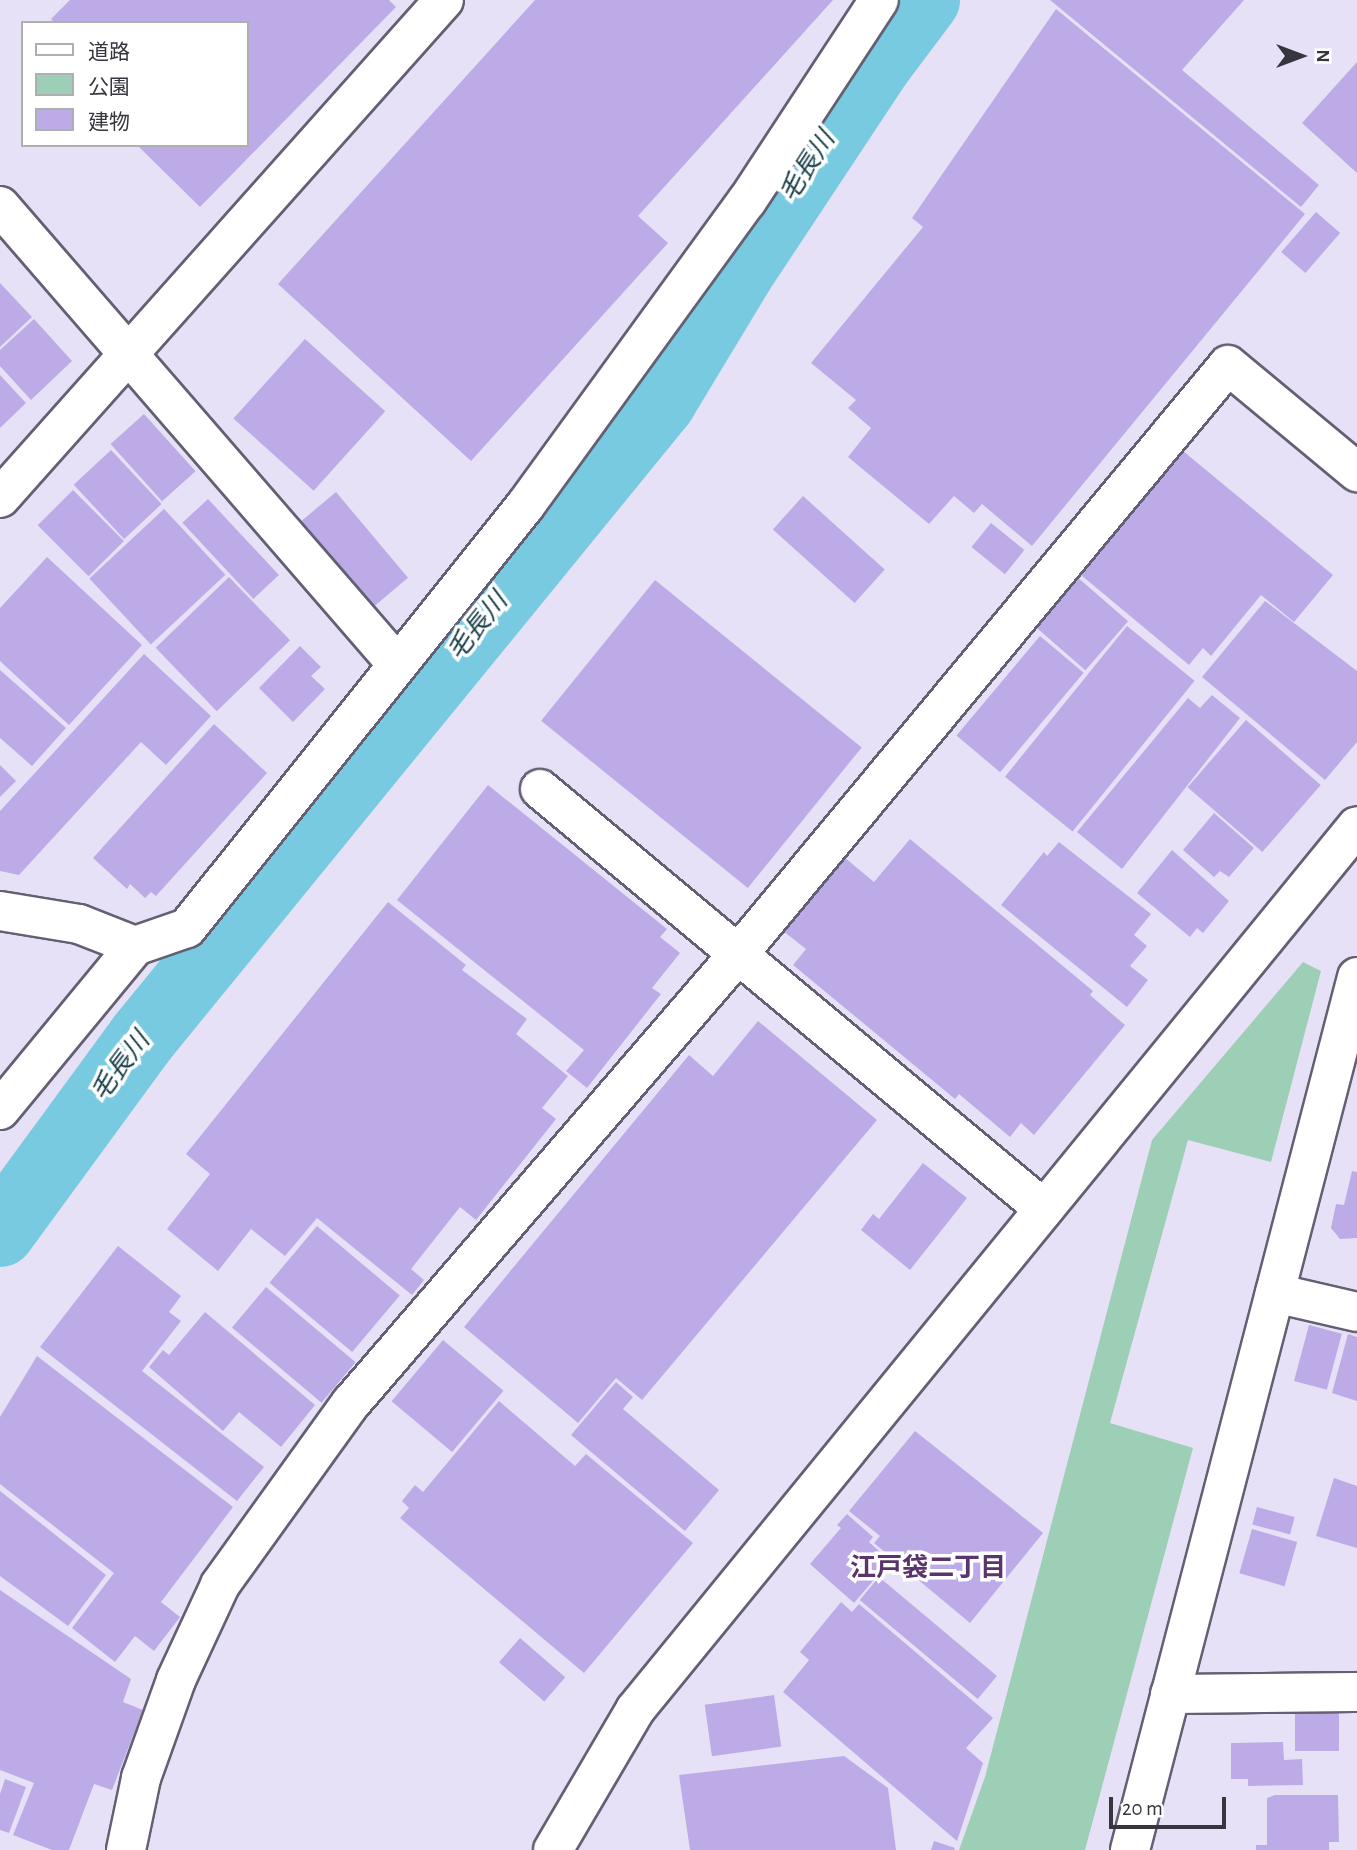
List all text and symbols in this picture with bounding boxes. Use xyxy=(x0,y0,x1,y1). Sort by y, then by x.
legend xyxy=(21,21,248,147)
north arrow xyxy=(1266,21,1336,91)
text: 道路 xyxy=(88,42,130,63)
text: N xyxy=(1313,49,1332,63)
text: 公園 xyxy=(88,77,130,98)
text: 建物 xyxy=(88,112,130,133)
water label: 毛長川 xyxy=(774,126,842,208)
water label: 毛長川 xyxy=(441,587,515,667)
water label: 毛長川 xyxy=(85,1026,157,1108)
district label: 江戸袋二丁目 xyxy=(850,1553,1006,1585)
scale bar xyxy=(1112,1784,1229,1828)
text: 20 m xyxy=(1122,1798,1163,1819)

